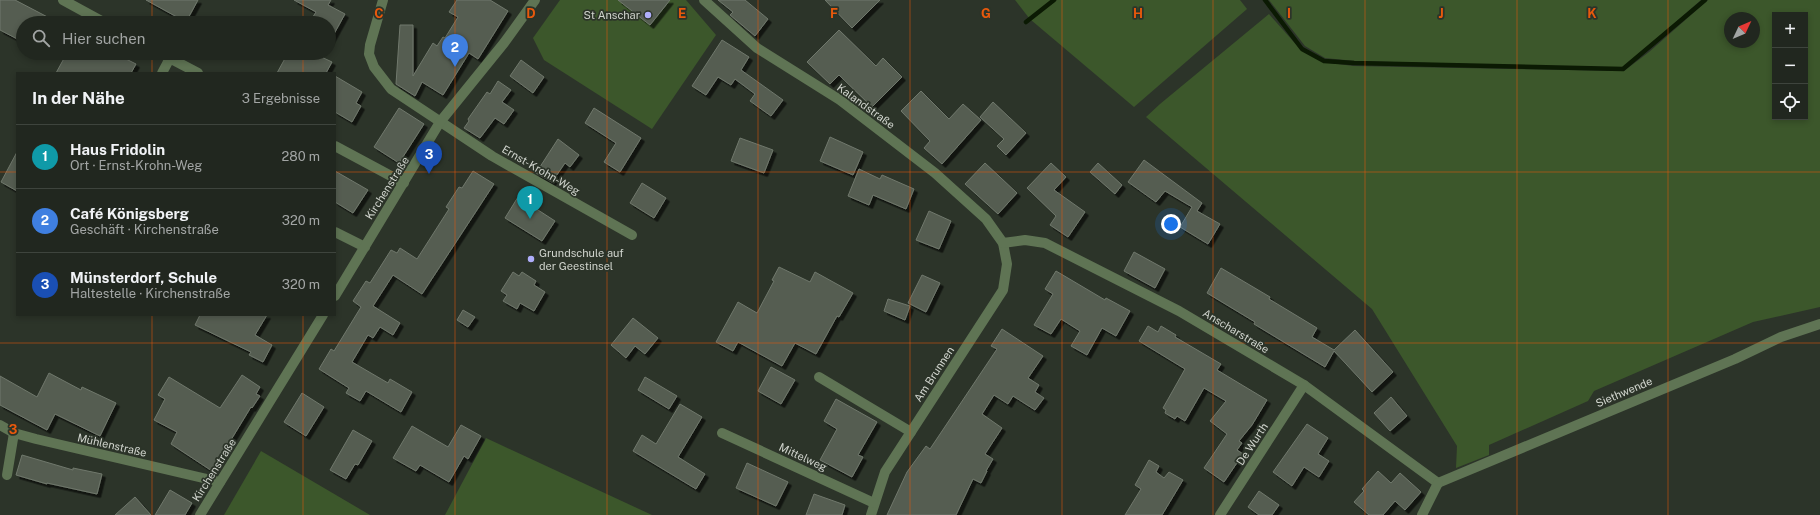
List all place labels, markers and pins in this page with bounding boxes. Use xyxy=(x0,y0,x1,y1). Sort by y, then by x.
place label: St Anschar xyxy=(584,9,640,21)
marker: St Anschar xyxy=(643,10,653,20)
pin: 2 xyxy=(442,34,468,67)
pin: 3 xyxy=(416,141,442,174)
pin: 1 xyxy=(517,186,543,219)
place label: Grundschule auf der Geestinsel xyxy=(539,247,624,272)
marker: Grundschule auf der Geestinsel xyxy=(526,254,536,264)

